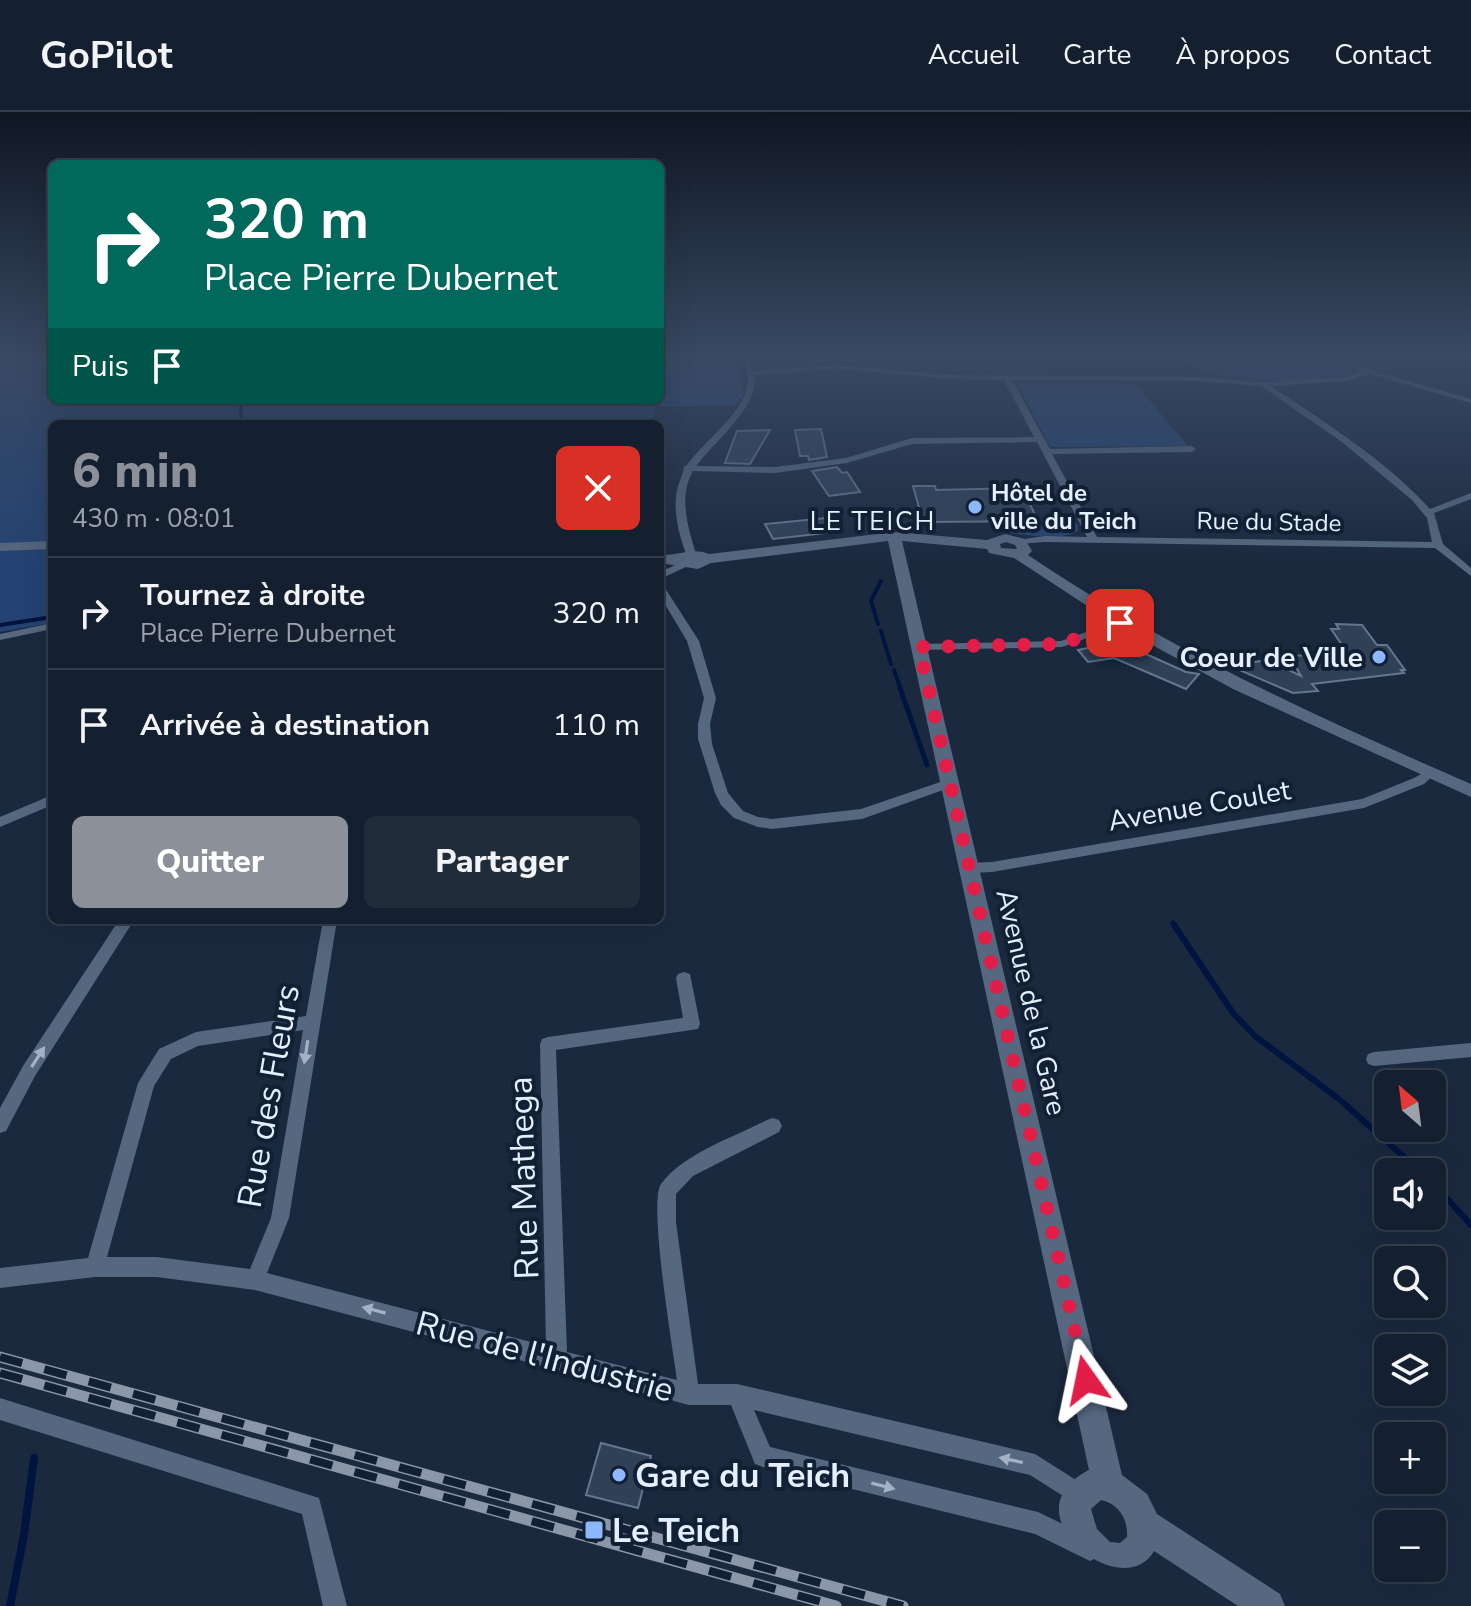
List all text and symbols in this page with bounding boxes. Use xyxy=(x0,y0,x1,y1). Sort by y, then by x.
text: GoPilot xyxy=(40,30,173,81)
text: Accueil xyxy=(928,36,1019,74)
text: Carte xyxy=(1063,36,1132,74)
text: À propos xyxy=(1176,36,1290,74)
text: Contact xyxy=(1334,36,1431,74)
text: 320 m xyxy=(204,181,369,258)
icon: right xyxy=(72,192,176,296)
text: Place Pierre Dubernet xyxy=(204,254,558,303)
icon: arrive xyxy=(145,344,189,388)
text: Puis xyxy=(72,346,129,387)
text: 6 min xyxy=(72,438,198,504)
button: close xyxy=(556,446,640,530)
place label: Hôtel de ville du Teich xyxy=(990,477,1137,537)
marker: Hôtel de ville du Teich xyxy=(966,498,984,516)
text: 430 m · 08:01 xyxy=(72,501,235,536)
district label: LE TEICH xyxy=(810,504,936,539)
street label: Rue du Stade xyxy=(1196,505,1342,539)
text: Tournez à droite xyxy=(140,575,365,616)
pin xyxy=(1086,589,1154,657)
icon: right xyxy=(72,591,116,635)
text: 320 m xyxy=(553,593,640,634)
icon: arrive xyxy=(1098,601,1142,645)
text: Place Pierre Dubernet xyxy=(140,616,395,651)
place label: Coeur de Ville xyxy=(1179,639,1363,677)
marker: Coeur de Ville xyxy=(1370,648,1388,666)
icon: arrive xyxy=(72,703,116,747)
text: Arrivée à destination xyxy=(140,705,430,746)
text: 110 m xyxy=(553,705,640,746)
street label: Avenue Coulet xyxy=(1105,771,1293,841)
button: Quitter xyxy=(72,816,348,908)
button: Partager xyxy=(364,816,640,908)
street label: Avenue de la Gare xyxy=(987,885,1076,1119)
street label: Rue des Fleurs xyxy=(227,981,311,1211)
one-way arrow xyxy=(300,1040,312,1065)
one-way arrow xyxy=(31,1046,45,1068)
north arrow xyxy=(1374,1070,1446,1142)
map controls xyxy=(1374,1070,1446,1582)
street label: Rue Mathega xyxy=(497,1076,551,1280)
button: sound xyxy=(1374,1158,1446,1230)
button: search xyxy=(1374,1246,1446,1318)
street label: Rue de l'Industrie xyxy=(411,1300,679,1413)
one-way arrow xyxy=(361,1304,386,1316)
button: layers xyxy=(1374,1334,1446,1406)
position arrow xyxy=(1044,1338,1128,1422)
button: + xyxy=(1374,1422,1446,1494)
place label: Gare du Teich xyxy=(635,1453,850,1499)
one-way arrow xyxy=(998,1453,1023,1466)
marker: Gare du Teich xyxy=(610,1466,628,1484)
one-way arrow xyxy=(871,1480,896,1492)
place label: Le Teich xyxy=(612,1508,740,1554)
button: − xyxy=(1374,1510,1446,1582)
marker: Le Teich xyxy=(583,1519,605,1541)

